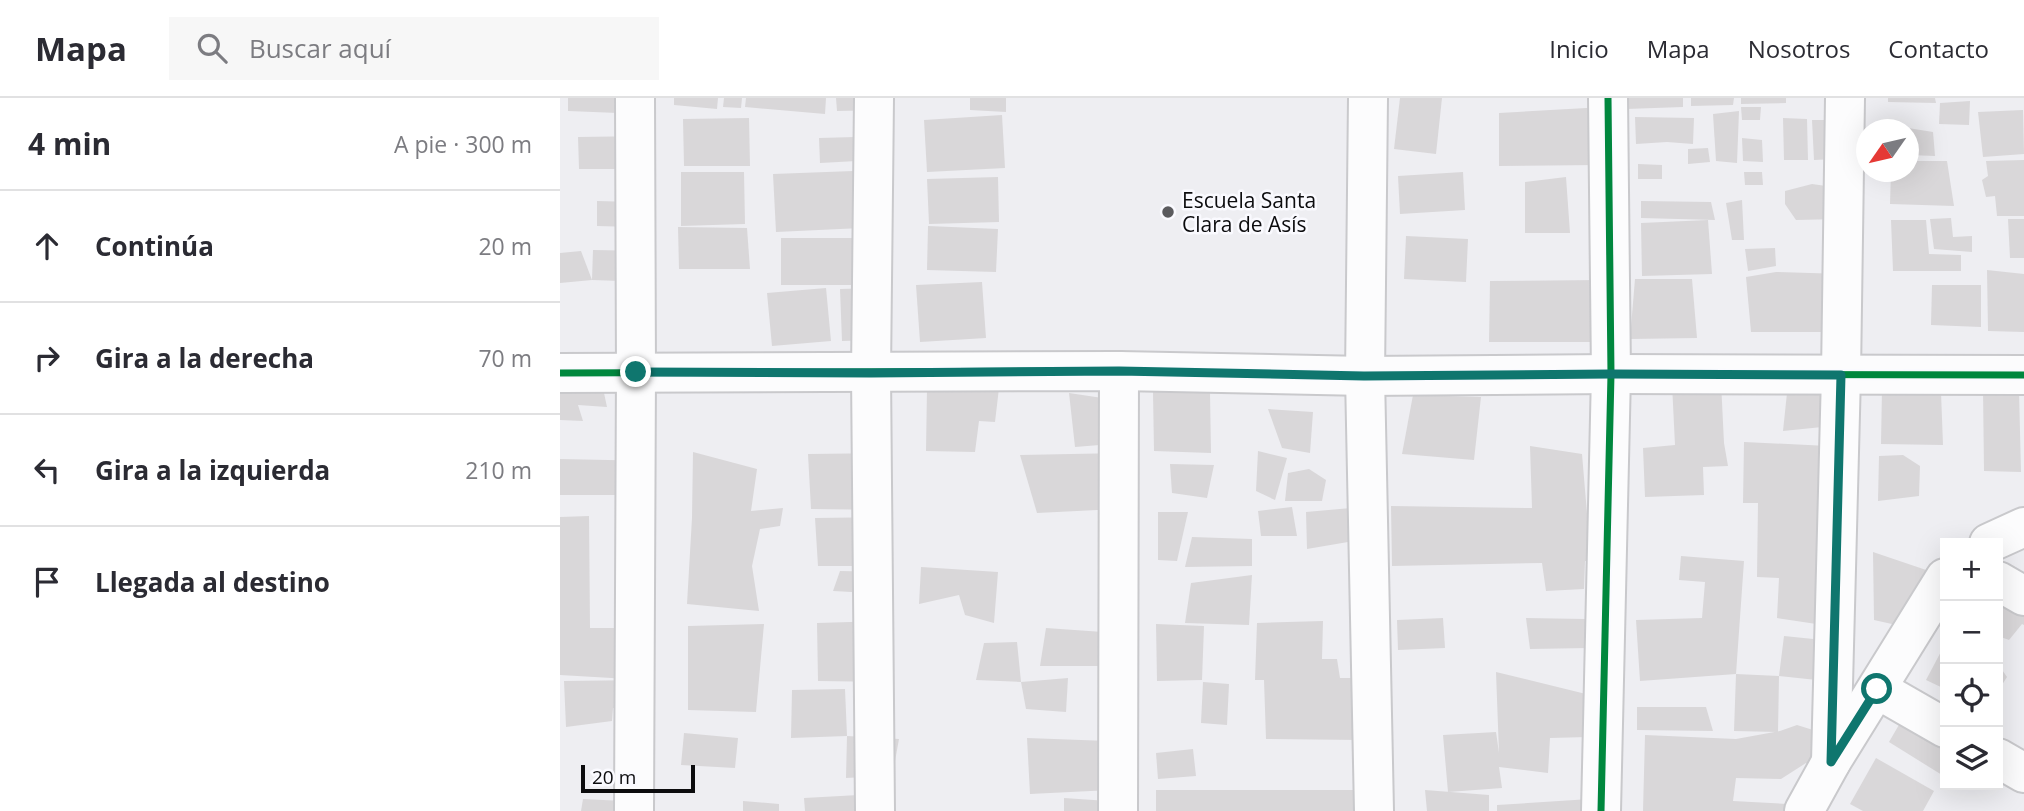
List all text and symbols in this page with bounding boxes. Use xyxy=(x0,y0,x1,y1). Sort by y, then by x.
search box xyxy=(169,17,659,80)
text: Mapa xyxy=(35,26,127,71)
icon: search xyxy=(193,29,231,67)
text: Buscar aquí xyxy=(249,30,391,66)
text: Inicio xyxy=(1549,32,1609,65)
text: Mapa xyxy=(1647,32,1710,65)
text: Nosotros xyxy=(1748,32,1850,65)
text: Contacto xyxy=(1888,32,1989,65)
north arrow xyxy=(1856,119,1919,182)
text: 4 min xyxy=(28,123,111,164)
text: A pie · 300 m xyxy=(394,128,532,160)
place label: Escuela Santa Clara de Asís xyxy=(1182,186,1316,238)
marker: Escuela Santa Clara de Asís xyxy=(1160,204,1176,220)
icon: ahead xyxy=(28,227,66,265)
text: Continúa xyxy=(95,228,214,264)
text: 20 m xyxy=(478,230,532,262)
icon: right xyxy=(28,339,66,377)
text: Gira a la derecha xyxy=(95,340,314,376)
text: 70 m xyxy=(478,342,532,374)
route end xyxy=(620,356,651,387)
icon: left xyxy=(28,451,66,489)
text: Gira a la izquierda xyxy=(95,452,330,488)
text: 210 m xyxy=(465,454,532,486)
map controls xyxy=(1940,538,2003,790)
button: + xyxy=(1940,538,2003,601)
icon: arrive xyxy=(28,563,66,601)
text: Llegada al destino xyxy=(95,564,330,600)
button: − xyxy=(1940,601,2003,664)
button: locate xyxy=(1940,664,2003,727)
route start xyxy=(1861,673,1892,704)
button: layers xyxy=(1940,727,2003,790)
scale bar xyxy=(581,762,695,794)
text: 20 m xyxy=(592,764,636,790)

